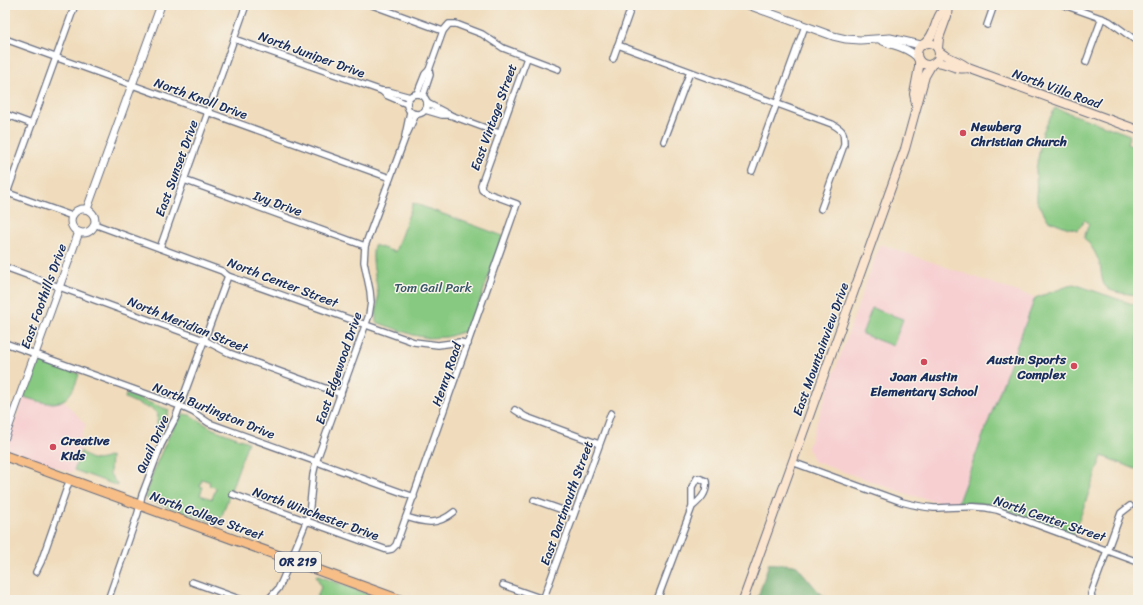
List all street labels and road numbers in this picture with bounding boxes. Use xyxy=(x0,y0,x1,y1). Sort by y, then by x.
street label: North Juniper Drive xyxy=(255,25,368,84)
street label: East Vintage Street xyxy=(463,60,524,174)
street label: North Villa Road xyxy=(1009,62,1106,116)
street label: North Knoll Drive xyxy=(151,71,251,126)
street label: East Sunset Drive xyxy=(148,116,205,220)
street label: Ivy Drive xyxy=(249,184,306,223)
street label: East Foothills Drive xyxy=(14,240,73,352)
street label: North Center Street xyxy=(224,251,342,314)
street label: East Mountainview Drive xyxy=(786,279,855,419)
street label: North Meridian Street xyxy=(124,290,252,359)
street label: East Edgewood Drive xyxy=(308,308,369,428)
street label: Henry Road xyxy=(425,338,468,409)
street label: North Burlington Drive xyxy=(149,375,278,445)
street label: Quail Drive xyxy=(129,411,176,477)
street label: East Dartmouth Street xyxy=(533,437,600,569)
street label: North Winchester Drive xyxy=(249,480,382,547)
street label: North College Street xyxy=(147,484,267,547)
street label: North Center Street xyxy=(991,489,1110,549)
road number: OR 219 xyxy=(275,552,321,572)

